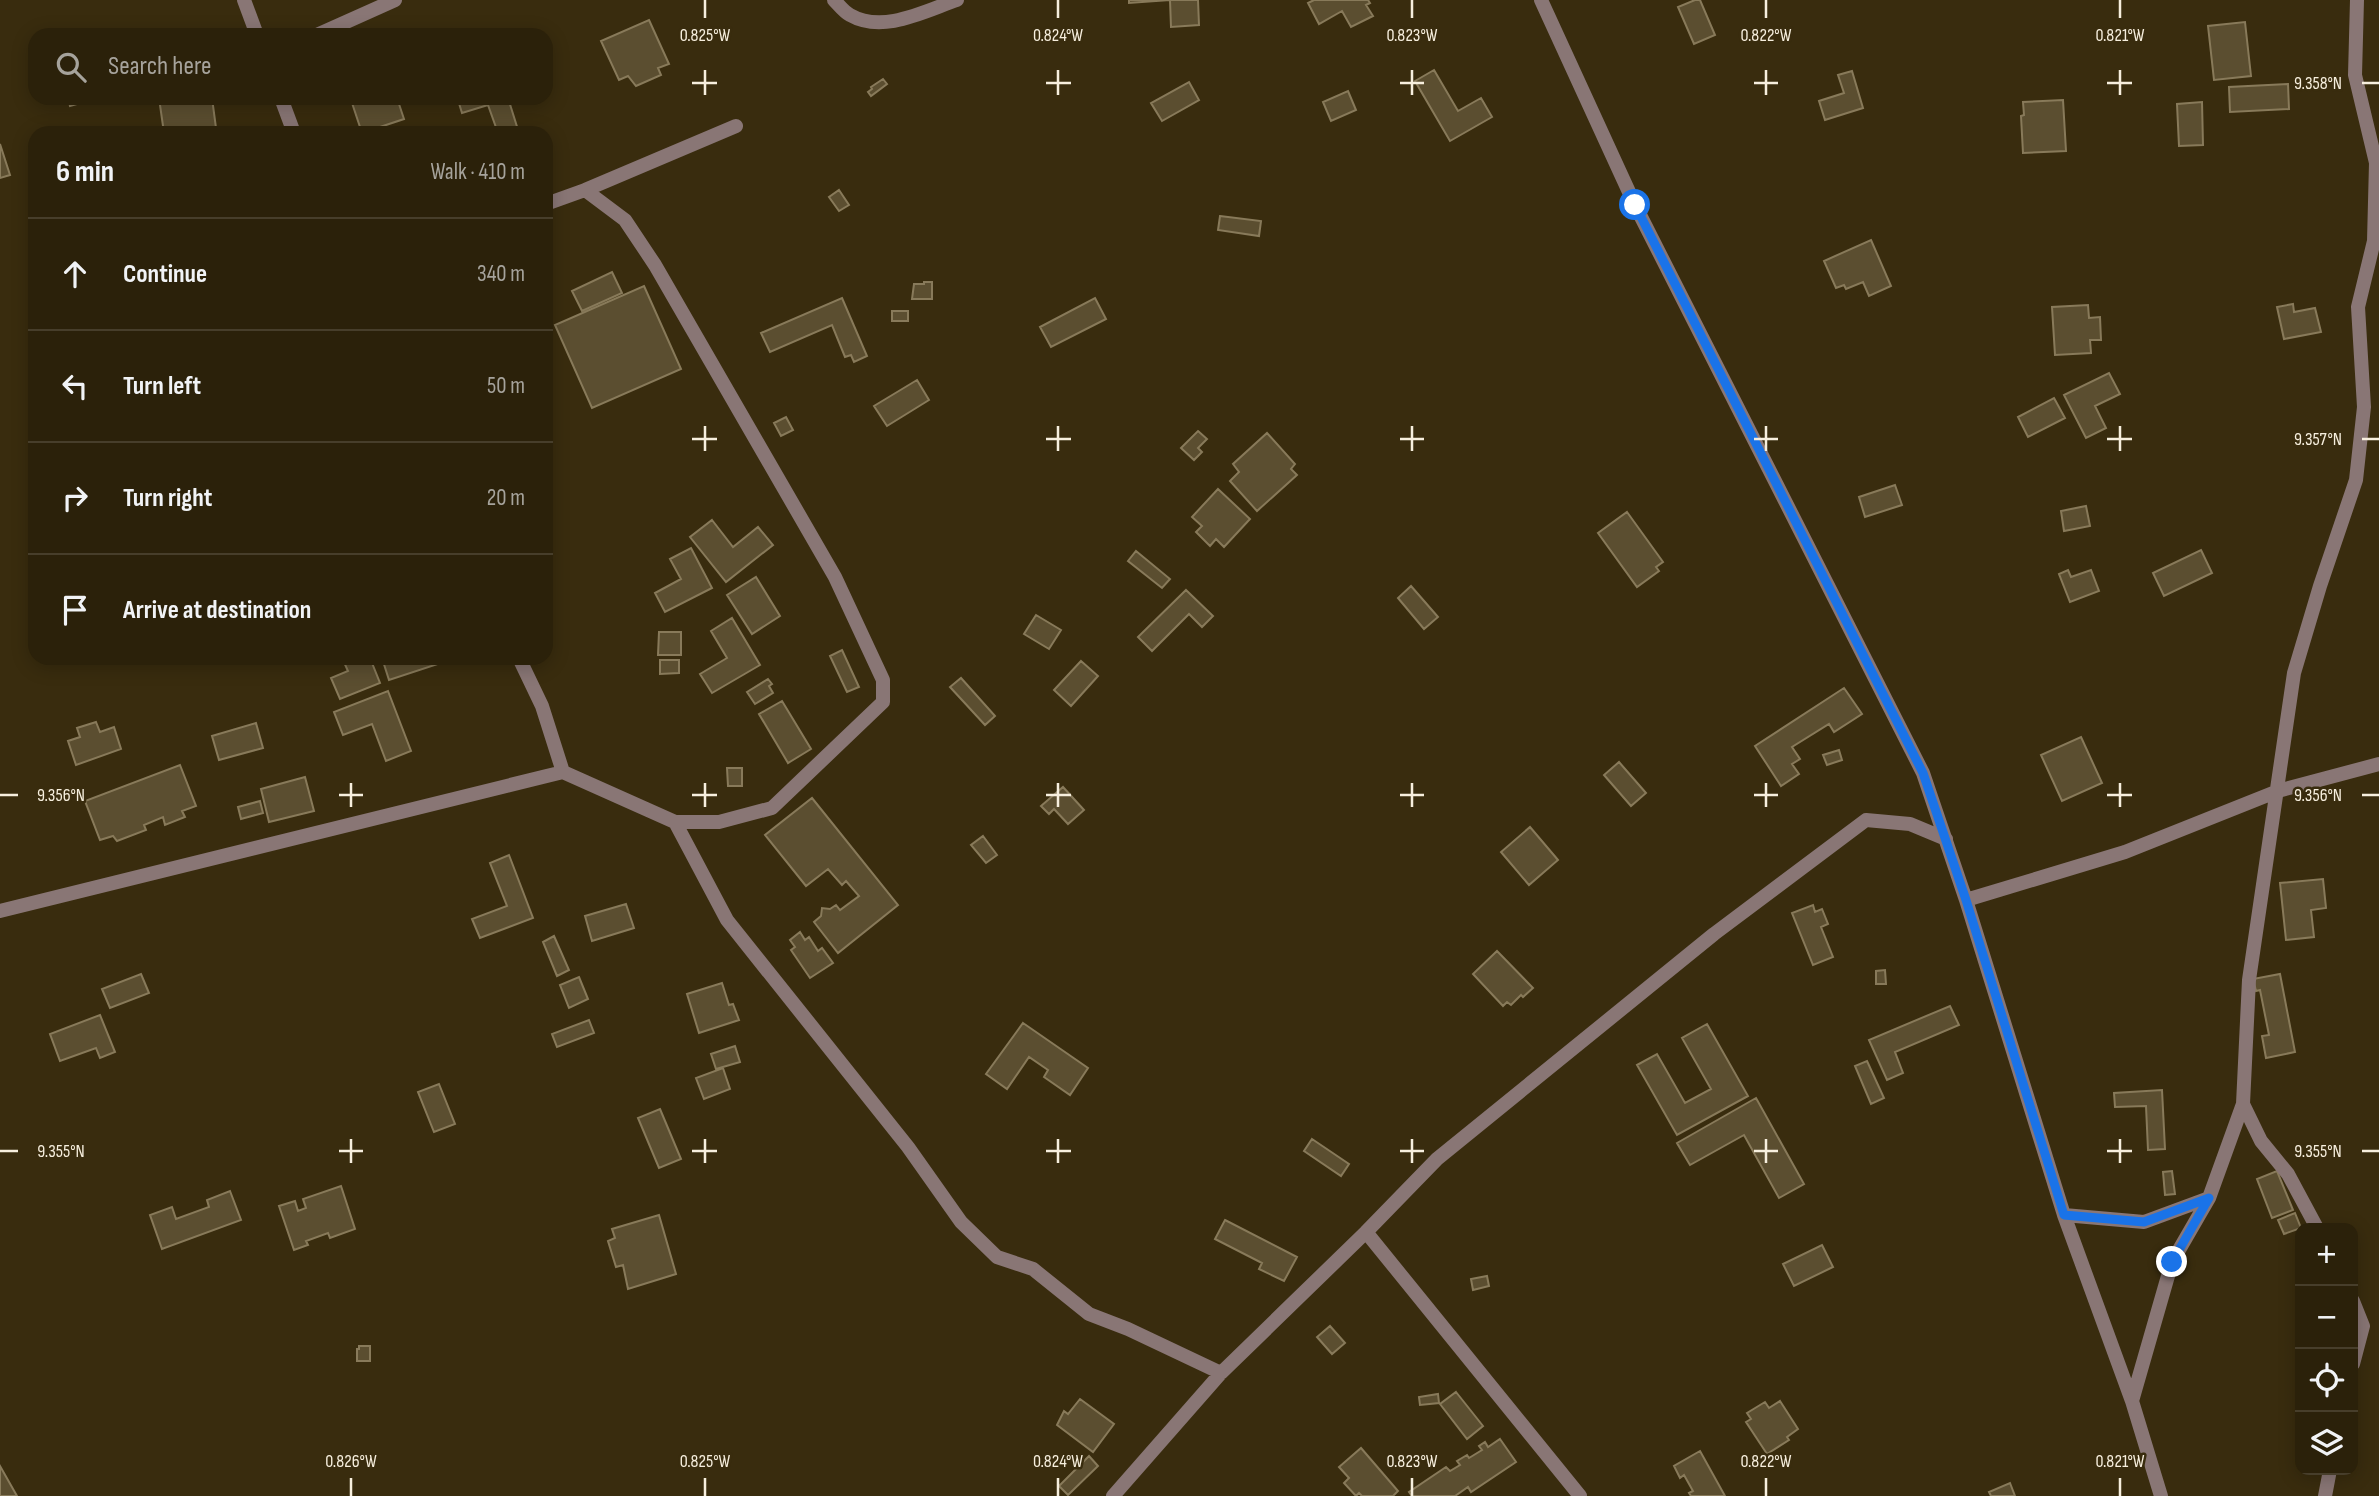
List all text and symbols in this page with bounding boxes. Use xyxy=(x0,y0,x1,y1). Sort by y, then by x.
text: 0.825°W xyxy=(680,25,731,46)
text: 0.824°W xyxy=(1033,25,1083,46)
text: 0.823°W xyxy=(1387,25,1438,46)
text: 0.822°W xyxy=(1741,25,1792,46)
text: 0.821°W xyxy=(2096,25,2145,46)
search box xyxy=(28,28,553,105)
icon: search xyxy=(52,48,90,86)
text: Search here xyxy=(108,51,211,82)
text: 9.358°N xyxy=(2294,73,2342,94)
text: 6 min xyxy=(56,154,114,190)
text: Walk · 410 m xyxy=(430,158,525,186)
route start xyxy=(1619,189,1650,220)
icon: ahead xyxy=(56,255,94,293)
text: Continue xyxy=(123,259,207,290)
text: 340 m xyxy=(477,260,525,288)
icon: left xyxy=(56,367,94,405)
text: Turn left xyxy=(123,371,201,402)
text: 50 m xyxy=(487,372,525,400)
text: 9.357°N xyxy=(2294,429,2342,450)
icon: right xyxy=(56,479,94,517)
text: Turn right xyxy=(123,483,212,514)
text: 20 m xyxy=(487,484,525,512)
icon: arrive xyxy=(56,591,94,629)
text: Arrive at destination xyxy=(123,595,311,626)
text: 9.356°N xyxy=(37,785,85,806)
text: 9.356°N xyxy=(2294,785,2342,806)
text: 9.355°N xyxy=(37,1141,85,1162)
text: 9.355°N xyxy=(2294,1141,2342,1162)
map controls xyxy=(2295,1223,2358,1475)
button: + xyxy=(2295,1223,2358,1286)
route end xyxy=(2156,1246,2187,1277)
button: − xyxy=(2295,1286,2358,1349)
button: locate xyxy=(2295,1349,2358,1412)
button: layers xyxy=(2295,1412,2358,1475)
text: 0.826°W xyxy=(325,1451,377,1472)
text: 0.825°W xyxy=(680,1451,731,1472)
text: 0.824°W xyxy=(1033,1451,1083,1472)
text: 0.823°W xyxy=(1387,1451,1438,1472)
text: 0.822°W xyxy=(1741,1451,1792,1472)
text: 0.821°W xyxy=(2096,1451,2145,1472)

